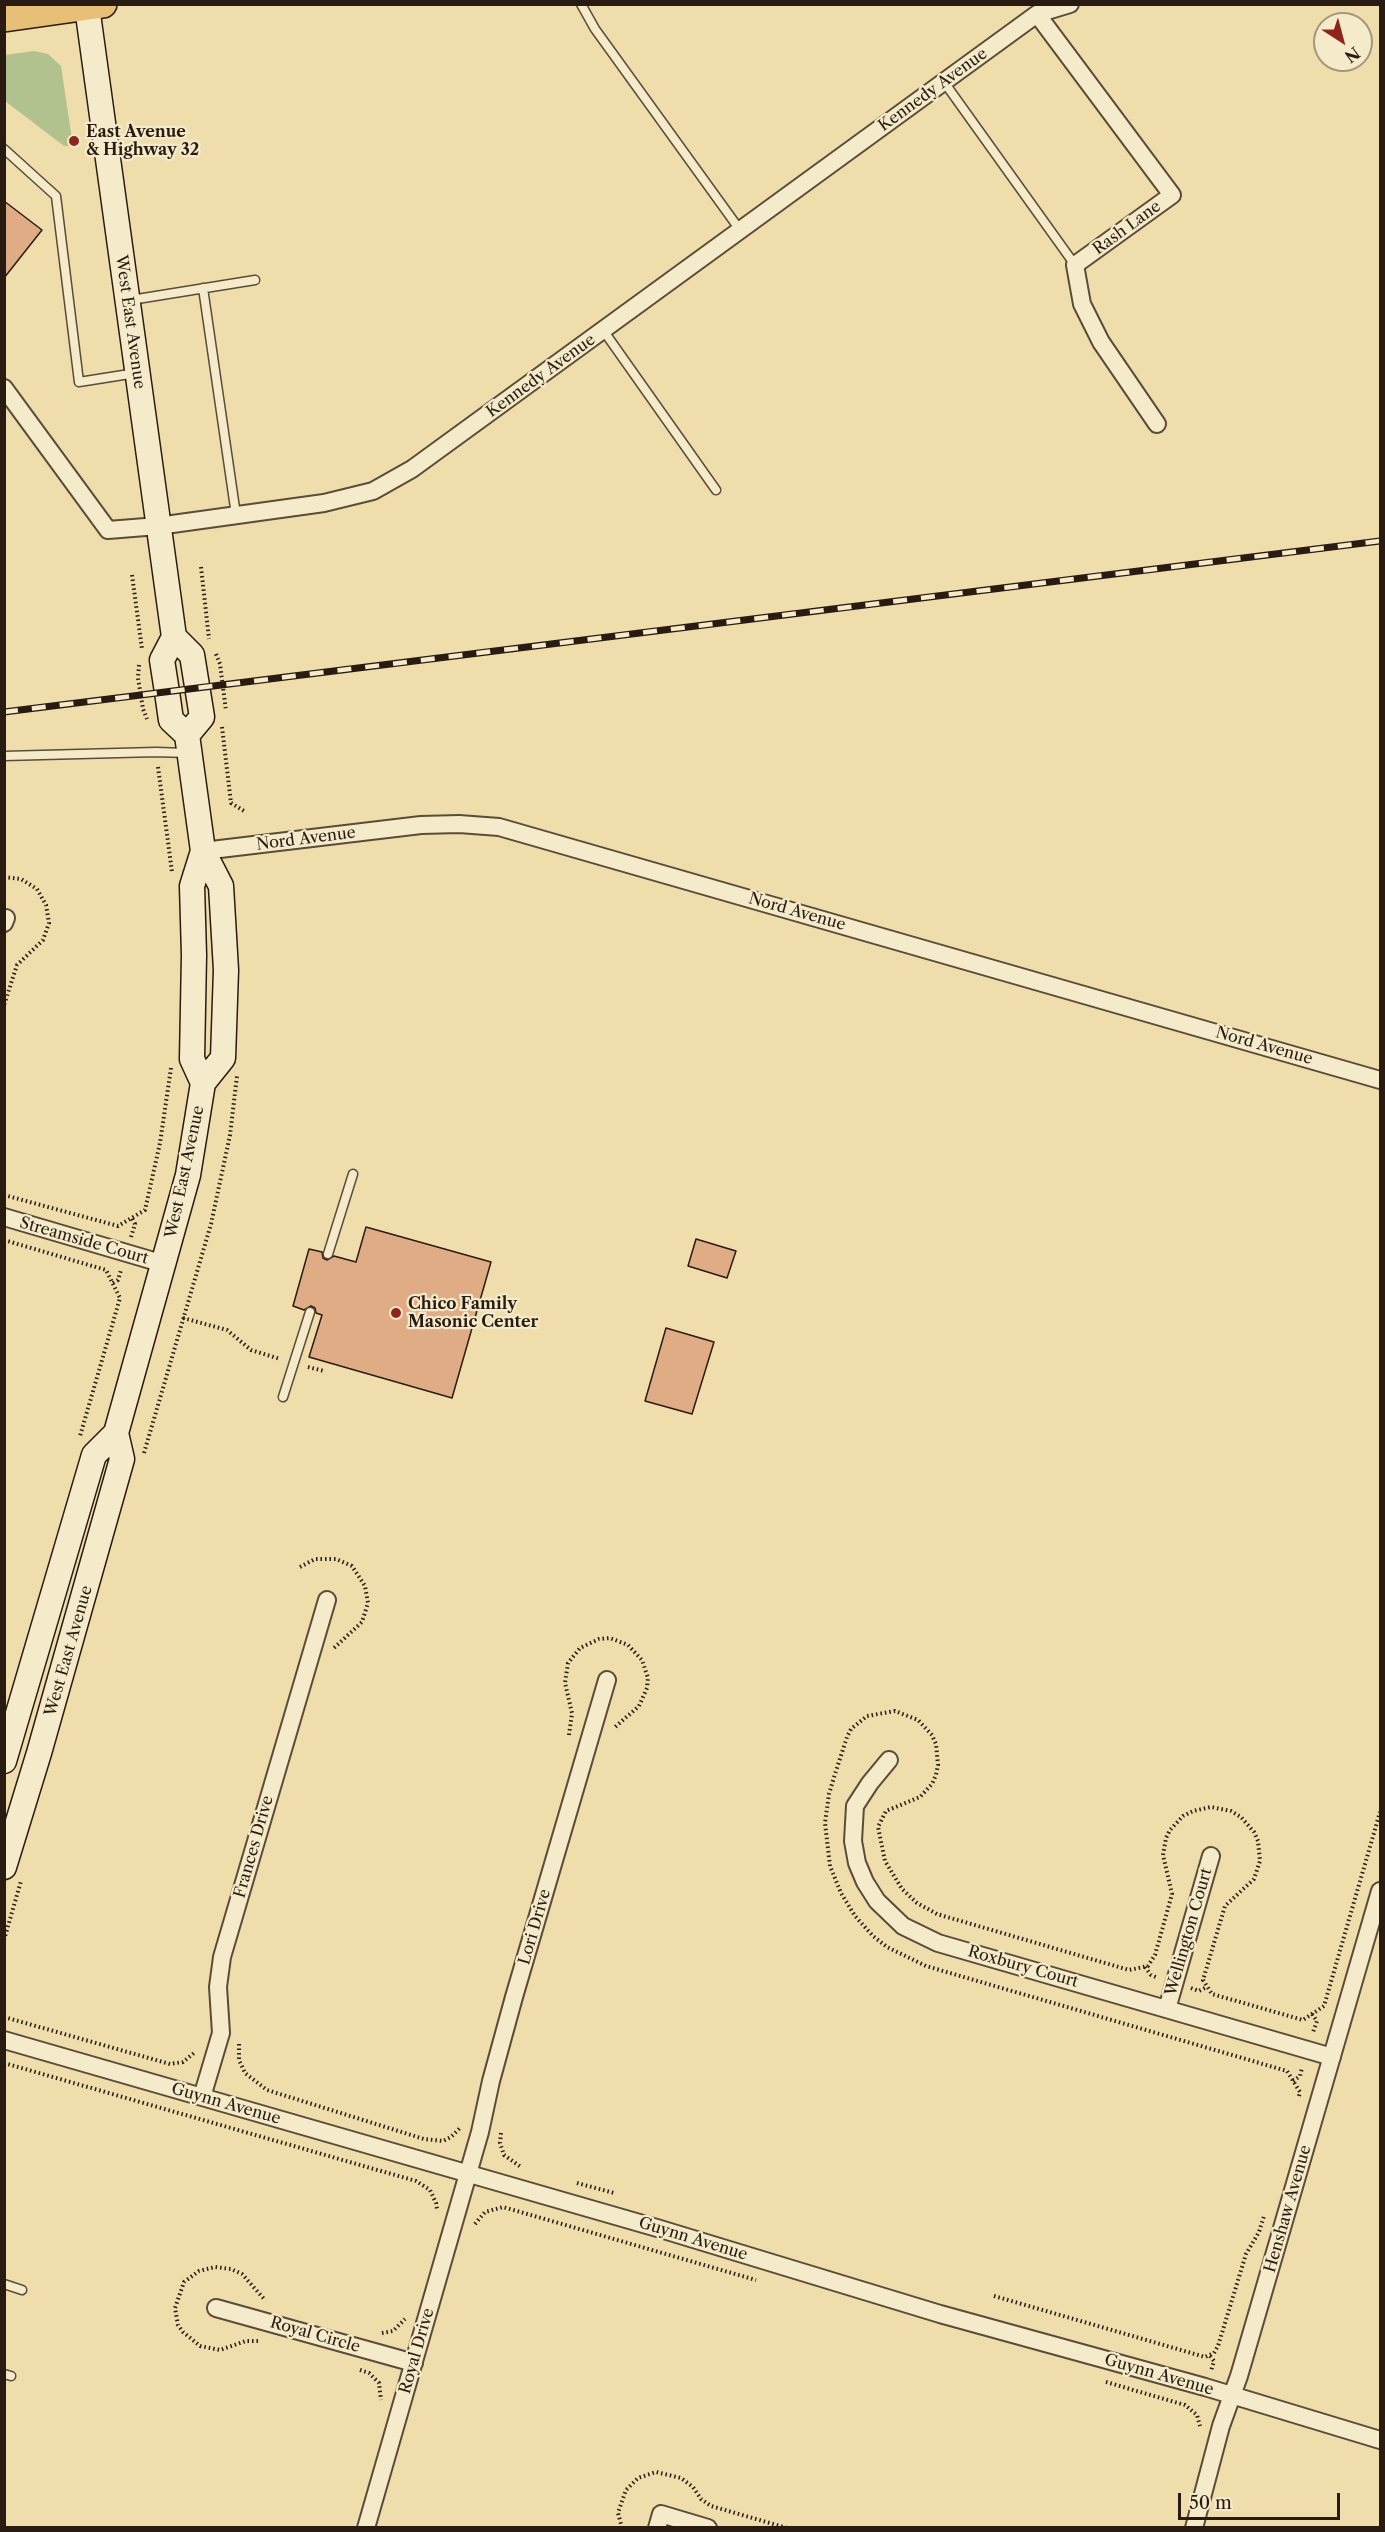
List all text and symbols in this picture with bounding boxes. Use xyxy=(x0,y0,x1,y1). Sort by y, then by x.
north arrow xyxy=(1313,12,1373,72)
text: N xyxy=(1341,43,1364,67)
street label: Kennedy Avenue xyxy=(875,44,991,136)
place label: East Avenue & Highway 32 xyxy=(86,122,199,160)
marker: East Avenue & Highway 32 xyxy=(67,134,81,148)
street label: Rash Lane xyxy=(1089,197,1165,259)
street label: West East Avenue xyxy=(111,254,149,390)
street label: Kennedy Avenue xyxy=(483,330,599,422)
street label: Nord Avenue xyxy=(255,823,357,855)
street label: Nord Avenue xyxy=(746,889,848,935)
street label: Nord Avenue xyxy=(1213,1023,1315,1069)
street label: West East Avenue xyxy=(162,1104,208,1240)
street label: Streamside Court xyxy=(17,1213,151,1269)
place label: Chico Family Masonic Center xyxy=(408,1294,538,1332)
marker: Chico Family Masonic Center xyxy=(389,1306,403,1320)
street label: West East Avenue xyxy=(41,1583,97,1719)
street label: Frances Drive xyxy=(230,1794,278,1900)
street label: Wellington Court xyxy=(1162,1866,1216,1998)
street label: Lori Drive xyxy=(515,1887,555,1967)
street label: Roxbury Court xyxy=(966,1942,1080,1992)
street label: Guynn Avenue xyxy=(169,2079,283,2129)
street label: Henshaw Avenue xyxy=(1261,2143,1315,2275)
street label: Guynn Avenue xyxy=(636,2213,750,2265)
street label: Royal Drive xyxy=(396,2306,438,2396)
street label: Royal Circle xyxy=(268,2313,362,2357)
street label: Guynn Avenue xyxy=(1102,2350,1216,2400)
scale bar xyxy=(1181,2481,1343,2519)
text: 50 m xyxy=(1189,2492,1232,2514)

